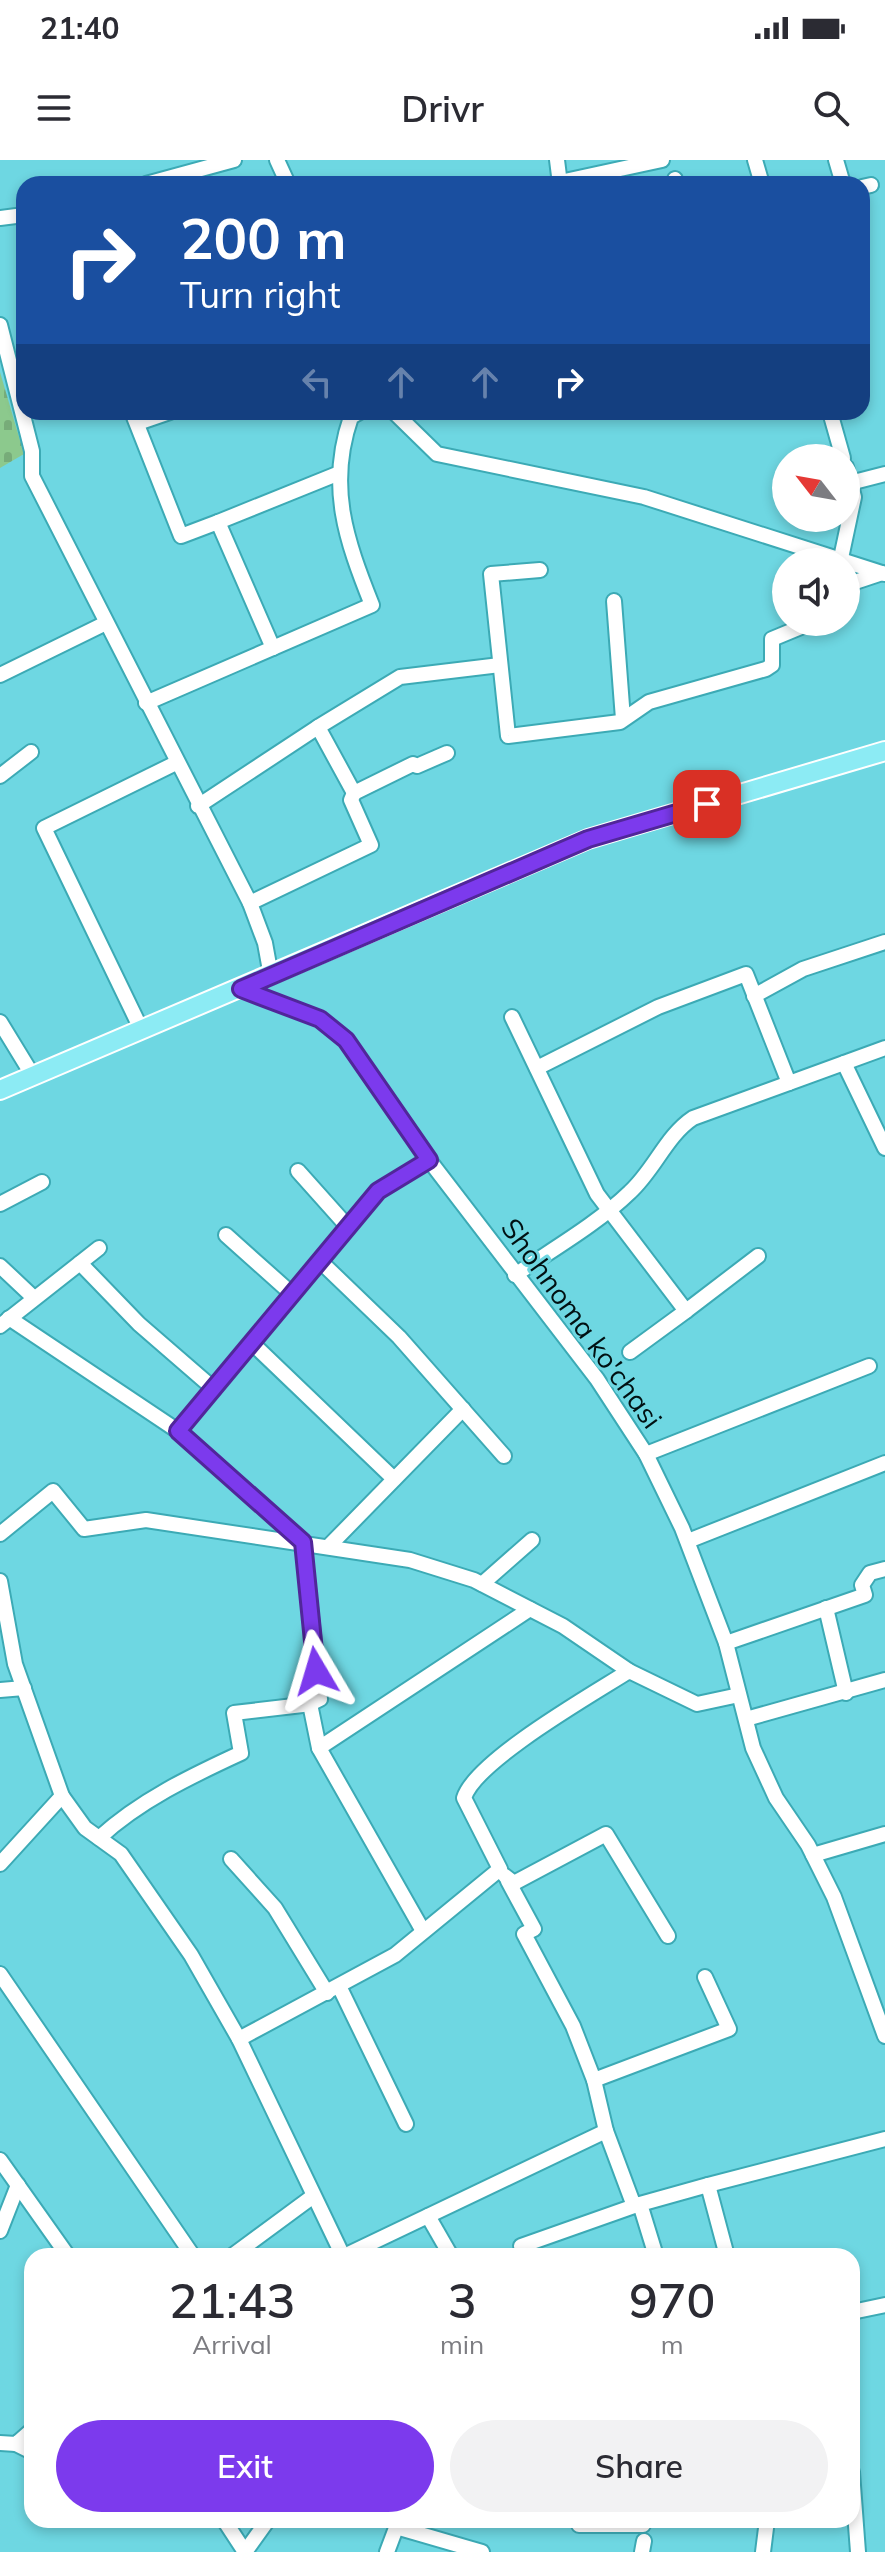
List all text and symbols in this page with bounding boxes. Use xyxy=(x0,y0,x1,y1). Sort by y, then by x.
text: 21:40 xyxy=(40,9,119,47)
icon: menu xyxy=(32,86,76,130)
text: Drivr xyxy=(401,86,484,131)
icon: search xyxy=(809,86,853,130)
text: 200 m xyxy=(180,203,347,273)
icon: right xyxy=(48,208,152,312)
text: Turn right xyxy=(180,272,341,317)
icon: left xyxy=(295,360,339,404)
icon: ahead xyxy=(379,360,423,404)
icon: ahead xyxy=(463,360,507,404)
icon: right xyxy=(547,360,591,404)
north arrow xyxy=(772,444,860,532)
map controls xyxy=(772,444,860,636)
button: sound xyxy=(772,548,860,636)
pin xyxy=(673,770,741,838)
icon: arrive xyxy=(685,782,729,826)
street label: Shohnoma ko'chasi xyxy=(494,1211,670,1435)
position arrow xyxy=(274,1629,358,1713)
text: 21:43 xyxy=(169,2270,295,2330)
text: 3 xyxy=(448,2270,476,2330)
text: 970 xyxy=(629,2270,715,2330)
text: Arrival xyxy=(192,2328,272,2361)
text: min xyxy=(440,2328,484,2361)
text: m xyxy=(661,2328,684,2361)
button: Exit xyxy=(56,2420,434,2512)
button: Share xyxy=(450,2420,828,2512)

